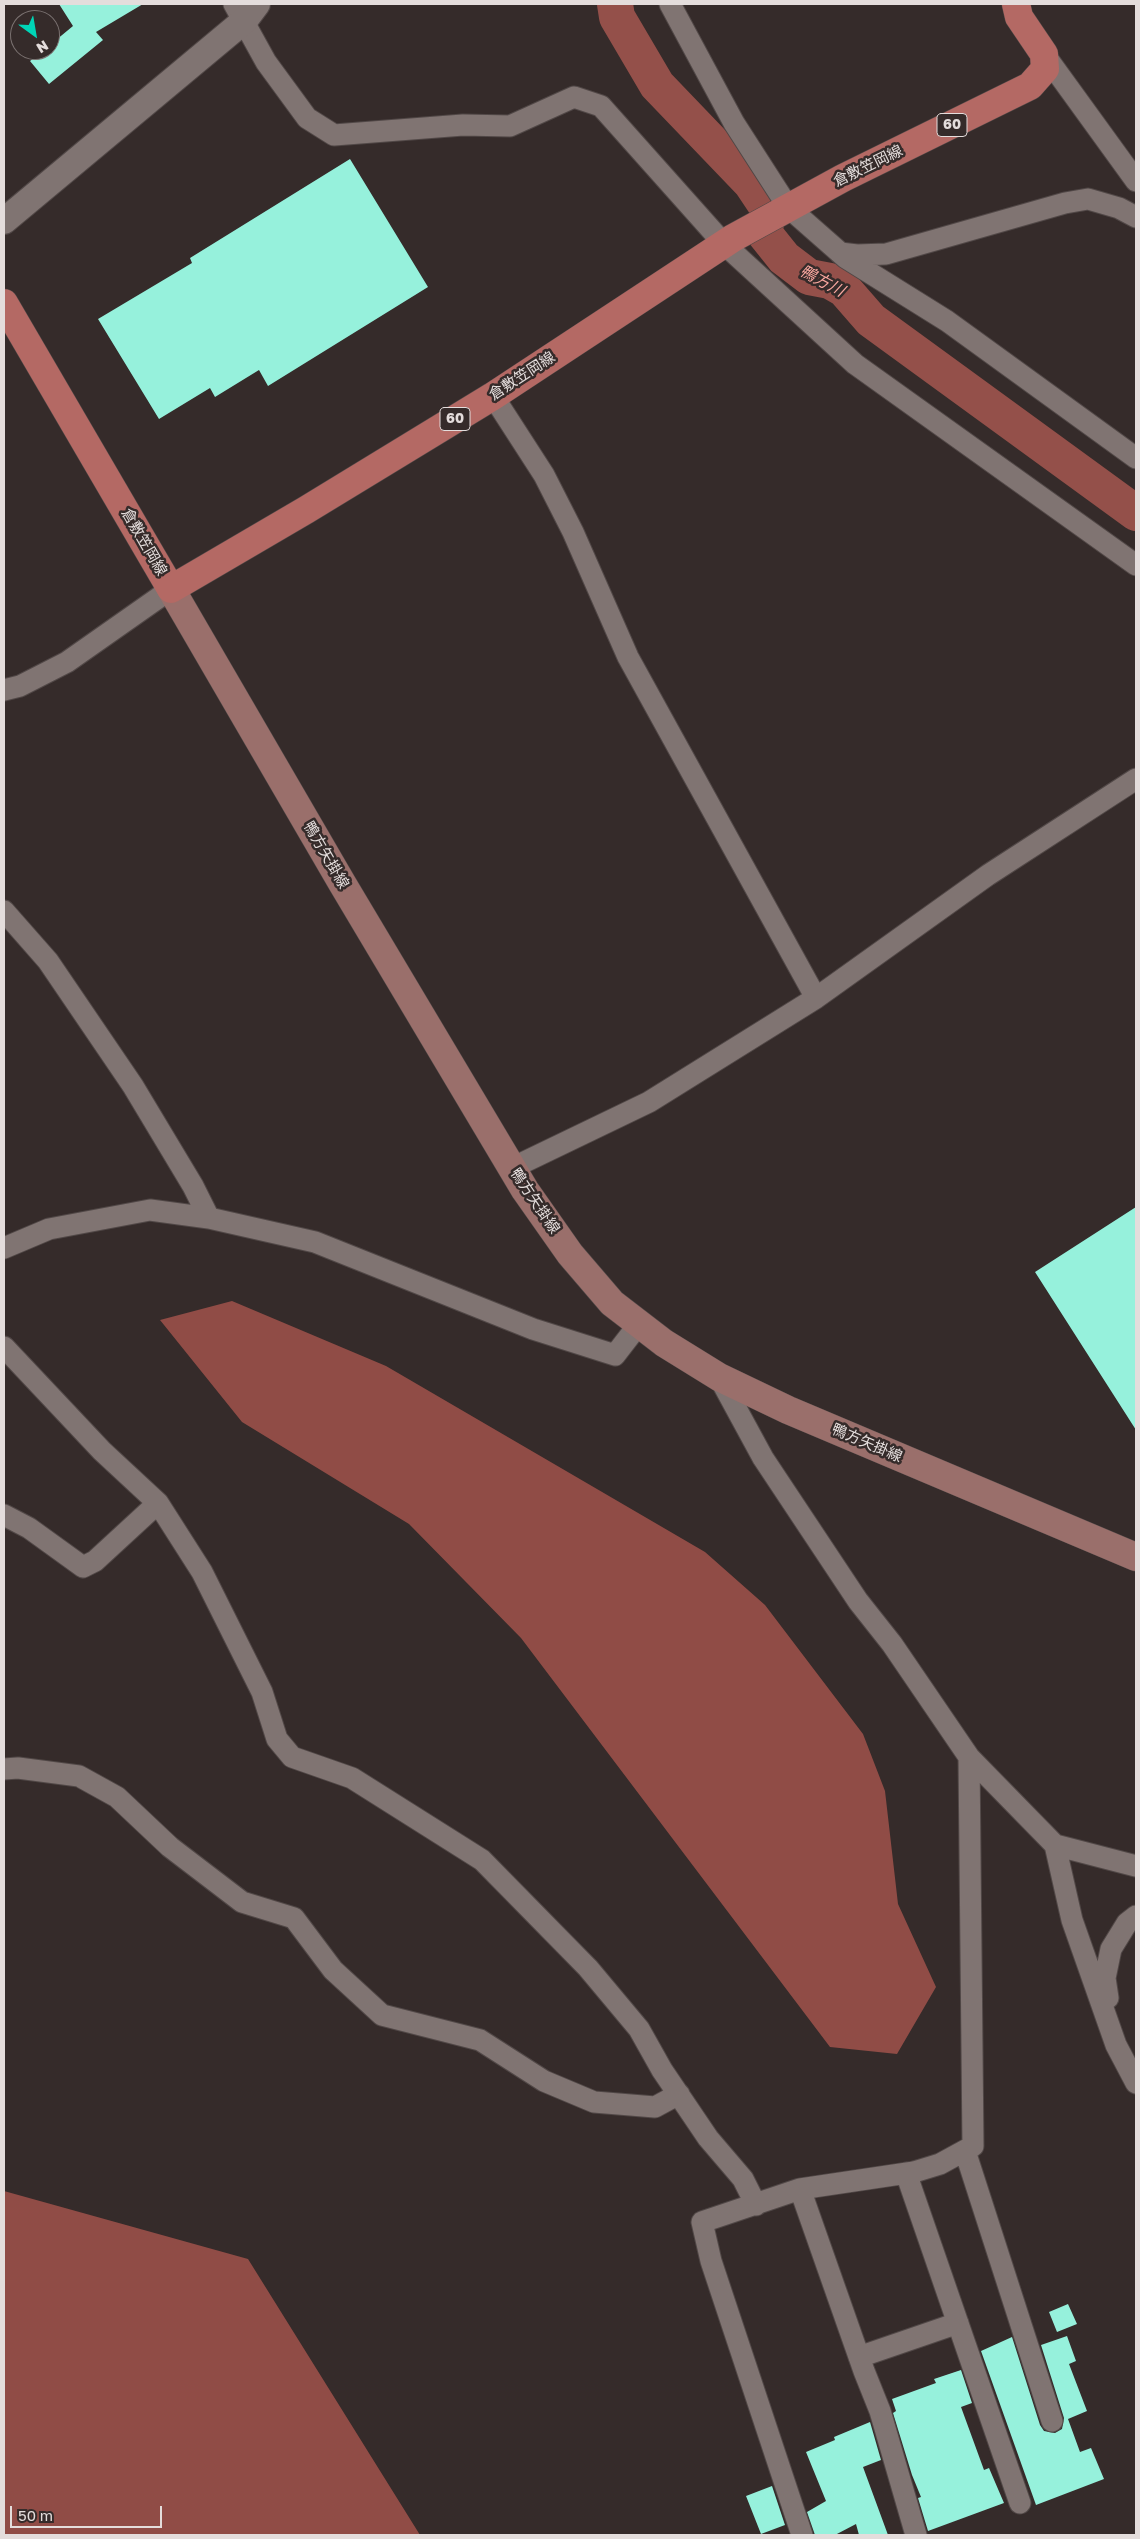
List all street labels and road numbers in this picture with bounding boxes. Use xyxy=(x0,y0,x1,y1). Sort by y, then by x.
road number: 60 xyxy=(937,114,967,136)
street label: 倉敷笠岡線 xyxy=(830,141,906,191)
street label: 倉敷笠岡線 xyxy=(486,348,558,404)
road number: 60 xyxy=(440,408,470,430)
street label: 倉敷笠岡線 xyxy=(117,505,171,579)
street label: 鴨方矢掛線 xyxy=(299,818,353,892)
street label: 鴨方矢掛線 xyxy=(507,1165,563,1237)
street label: 鴨方矢掛線 xyxy=(829,1420,905,1466)

